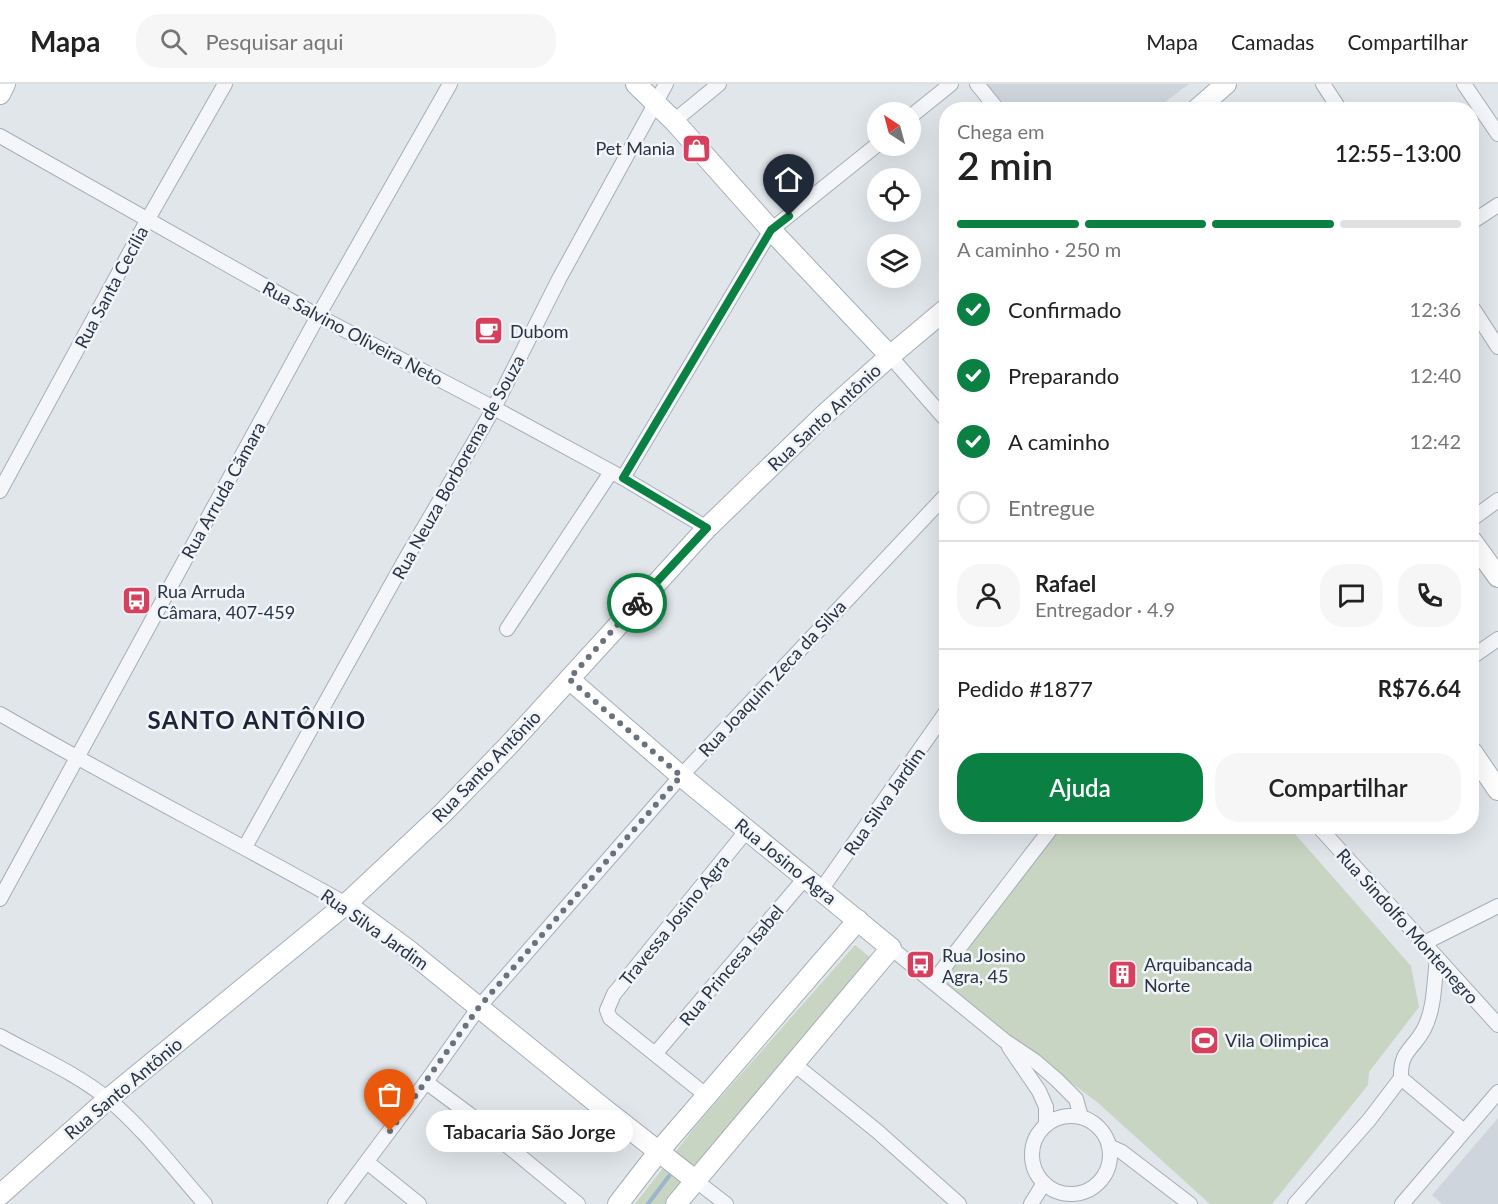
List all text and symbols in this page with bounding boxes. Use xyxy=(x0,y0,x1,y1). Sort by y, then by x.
search box xyxy=(136,14,556,68)
text: Mapa xyxy=(30,24,100,58)
icon: search xyxy=(157,25,190,58)
text: Pesquisar aqui xyxy=(205,28,344,55)
text: Mapa xyxy=(1146,29,1198,54)
text: Camadas xyxy=(1231,29,1314,54)
text: Compartilhar xyxy=(1347,29,1468,54)
north arrow xyxy=(867,102,921,156)
map controls xyxy=(867,102,921,288)
text: Chega em xyxy=(957,119,1045,143)
shop icon: Pet Mania xyxy=(680,132,712,164)
place label: Pet Mania xyxy=(595,137,675,159)
text: 12:55–13:00 xyxy=(1335,140,1461,167)
text: 2 min xyxy=(957,142,1053,188)
pin xyxy=(763,154,814,216)
icon: home xyxy=(772,163,805,196)
button: locate xyxy=(867,168,921,222)
street label: Rua Santa Cecília xyxy=(70,222,152,352)
button: layers xyxy=(867,234,921,288)
text: A caminho · 250 m xyxy=(957,237,1121,261)
street label: Rua Salvino Oliveira Neto xyxy=(259,276,447,390)
icon: check xyxy=(957,293,990,326)
text: Confirmado xyxy=(1008,296,1121,323)
text: 12:36 xyxy=(1410,297,1461,321)
cafe icon: Dubom xyxy=(473,315,505,347)
place label: Dubom xyxy=(510,320,569,342)
street label: Rua Neuza Borborema de Souza xyxy=(387,351,529,583)
street label: Rua Santo Antônio xyxy=(763,359,885,475)
icon: check xyxy=(957,359,990,392)
text: Preparando xyxy=(1008,362,1119,389)
text: 12:40 xyxy=(1410,363,1461,387)
street label: Rua Arruda Cãmara xyxy=(176,418,270,562)
icon: check xyxy=(957,425,990,458)
text: A caminho xyxy=(1008,428,1110,455)
text: 12:42 xyxy=(1410,429,1461,453)
text: Entregue xyxy=(1008,494,1095,521)
button: person xyxy=(957,564,1020,627)
button: chat xyxy=(1320,564,1383,627)
button: phone xyxy=(1398,564,1461,627)
text: Rafael xyxy=(1035,570,1096,597)
courier xyxy=(607,573,667,633)
place label: Rua Arruda Câmara, 407-459 xyxy=(157,580,295,623)
bus stop icon: Rua Arruda Câmara, 407-459 xyxy=(120,585,152,617)
icon: bike xyxy=(621,587,654,620)
street label: Rua Joaquim Zeca da Silva xyxy=(694,595,850,761)
text: Entregador · 4.9 xyxy=(1035,597,1175,621)
text: Pedido #1877 xyxy=(957,675,1093,702)
text: R$76.64 xyxy=(1378,675,1461,702)
district label: SANTO ANTÔNIO xyxy=(147,705,367,734)
street label: Rua Santo Antônio xyxy=(427,706,545,826)
street label: Rua Silva Jardim xyxy=(839,743,929,859)
button: Ajuda xyxy=(957,753,1203,822)
button: Compartilhar xyxy=(1215,753,1461,822)
street label: Rua Josino Agra xyxy=(731,813,841,909)
street label: Rua Sindolfo Montenegro xyxy=(1332,844,1484,1008)
street label: Travessa Josino Agra xyxy=(615,850,733,990)
street label: Rua Silva Jardim xyxy=(317,884,433,974)
street label: Rua Princesa Isabel xyxy=(674,900,788,1030)
place label: Rua Josino Agra, 45 xyxy=(942,944,1026,987)
bus stop icon: Rua Josino Agra, 45 xyxy=(905,949,937,981)
place label: Arquibancada Norte xyxy=(1144,953,1252,996)
building icon: Arquibancada Norte xyxy=(1107,958,1139,990)
sports icon: Vila Olimpica xyxy=(1188,1024,1220,1056)
place label: Vila Olimpica xyxy=(1225,1029,1329,1051)
street label: Rua Santo Antônio xyxy=(60,1032,186,1144)
pin xyxy=(364,1069,415,1131)
icon: bag xyxy=(373,1078,406,1111)
callout: Tabacaria São Jorge xyxy=(426,1110,633,1152)
text: Tabacaria São Jorge xyxy=(443,1119,616,1143)

